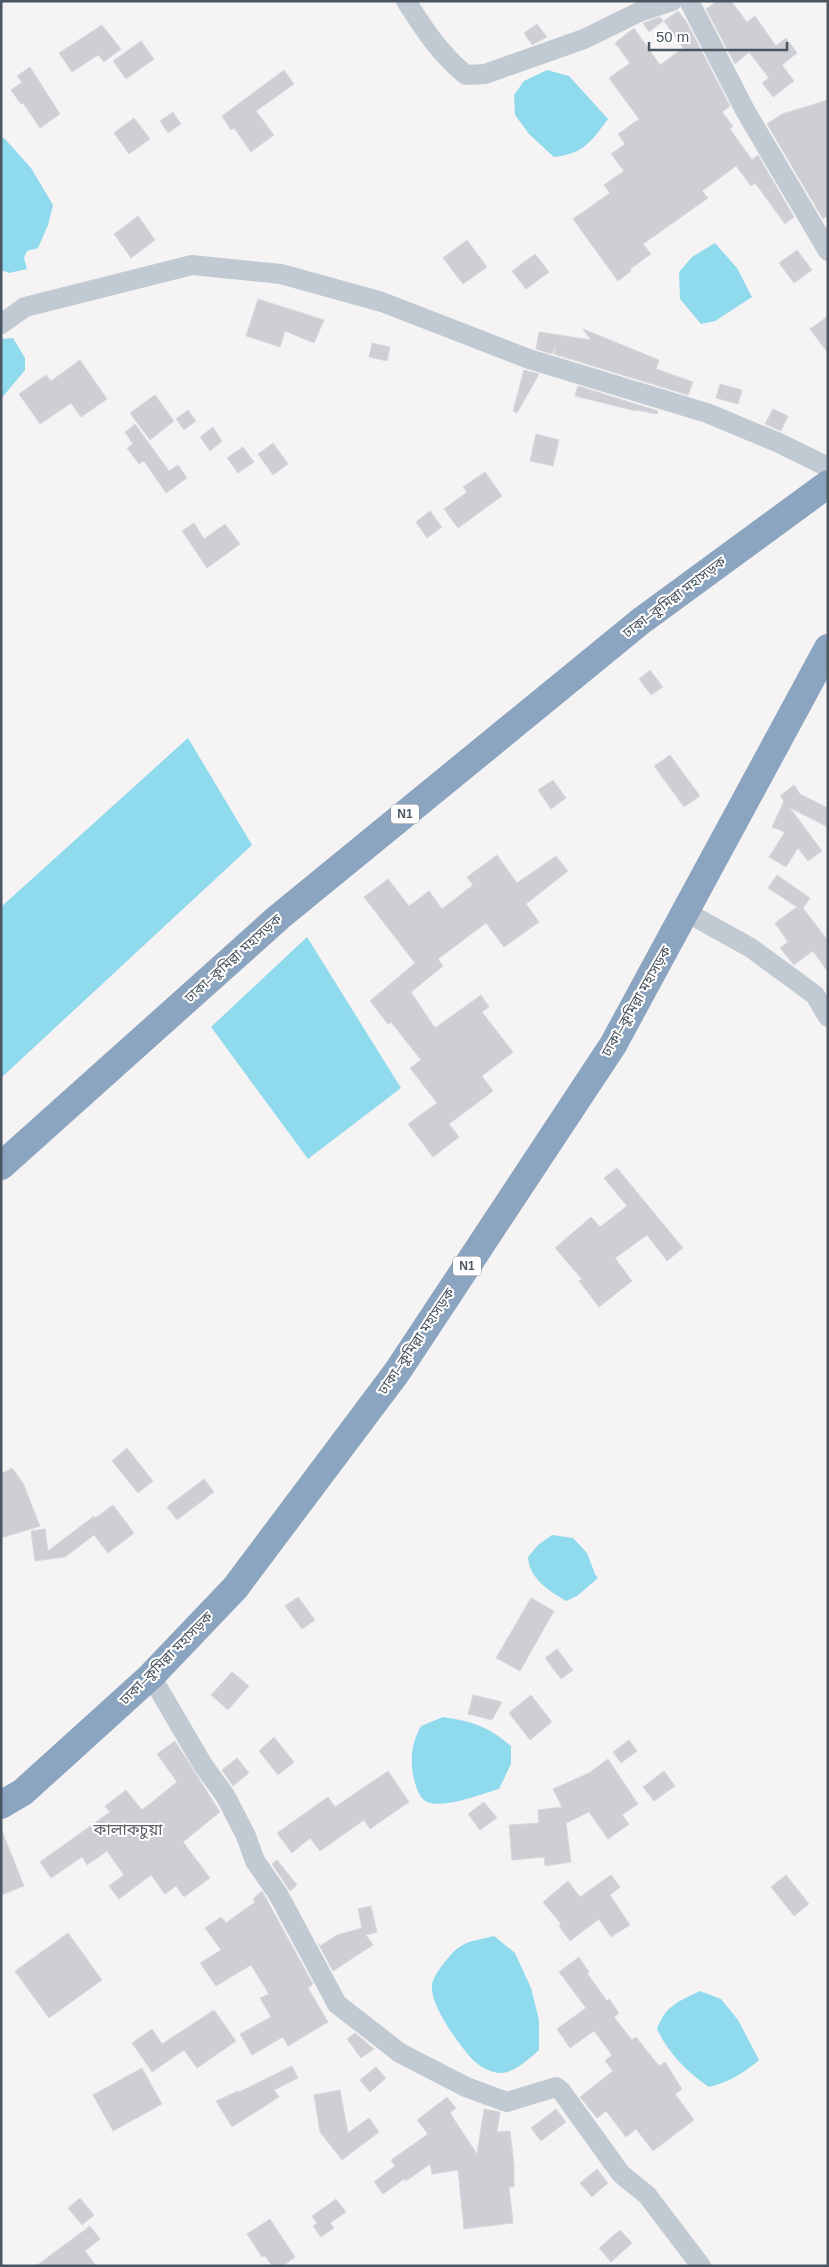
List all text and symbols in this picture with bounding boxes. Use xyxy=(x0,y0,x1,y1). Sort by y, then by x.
scale bar xyxy=(649,20,786,52)
text: 50 m xyxy=(656,28,689,45)
street label: ঢাকা–কুমিল্লা মহাসড়ক xyxy=(619,553,730,642)
road number: N1 xyxy=(391,804,419,824)
street label: ঢাকা–কুমিল্লা মহাসড়ক xyxy=(181,910,286,1007)
street label: ঢাকা–কুমিল্লা মহাসড়ক xyxy=(597,942,675,1060)
road number: N1 xyxy=(453,1256,481,1276)
street label: ঢাকা–কুমিল্লা মহাসড়ক xyxy=(374,1284,459,1398)
street label: ঢাকা–কুমিল্লা মহাসড়ক xyxy=(116,1608,217,1709)
district label: কালাকচুয়া xyxy=(93,1821,163,1839)

